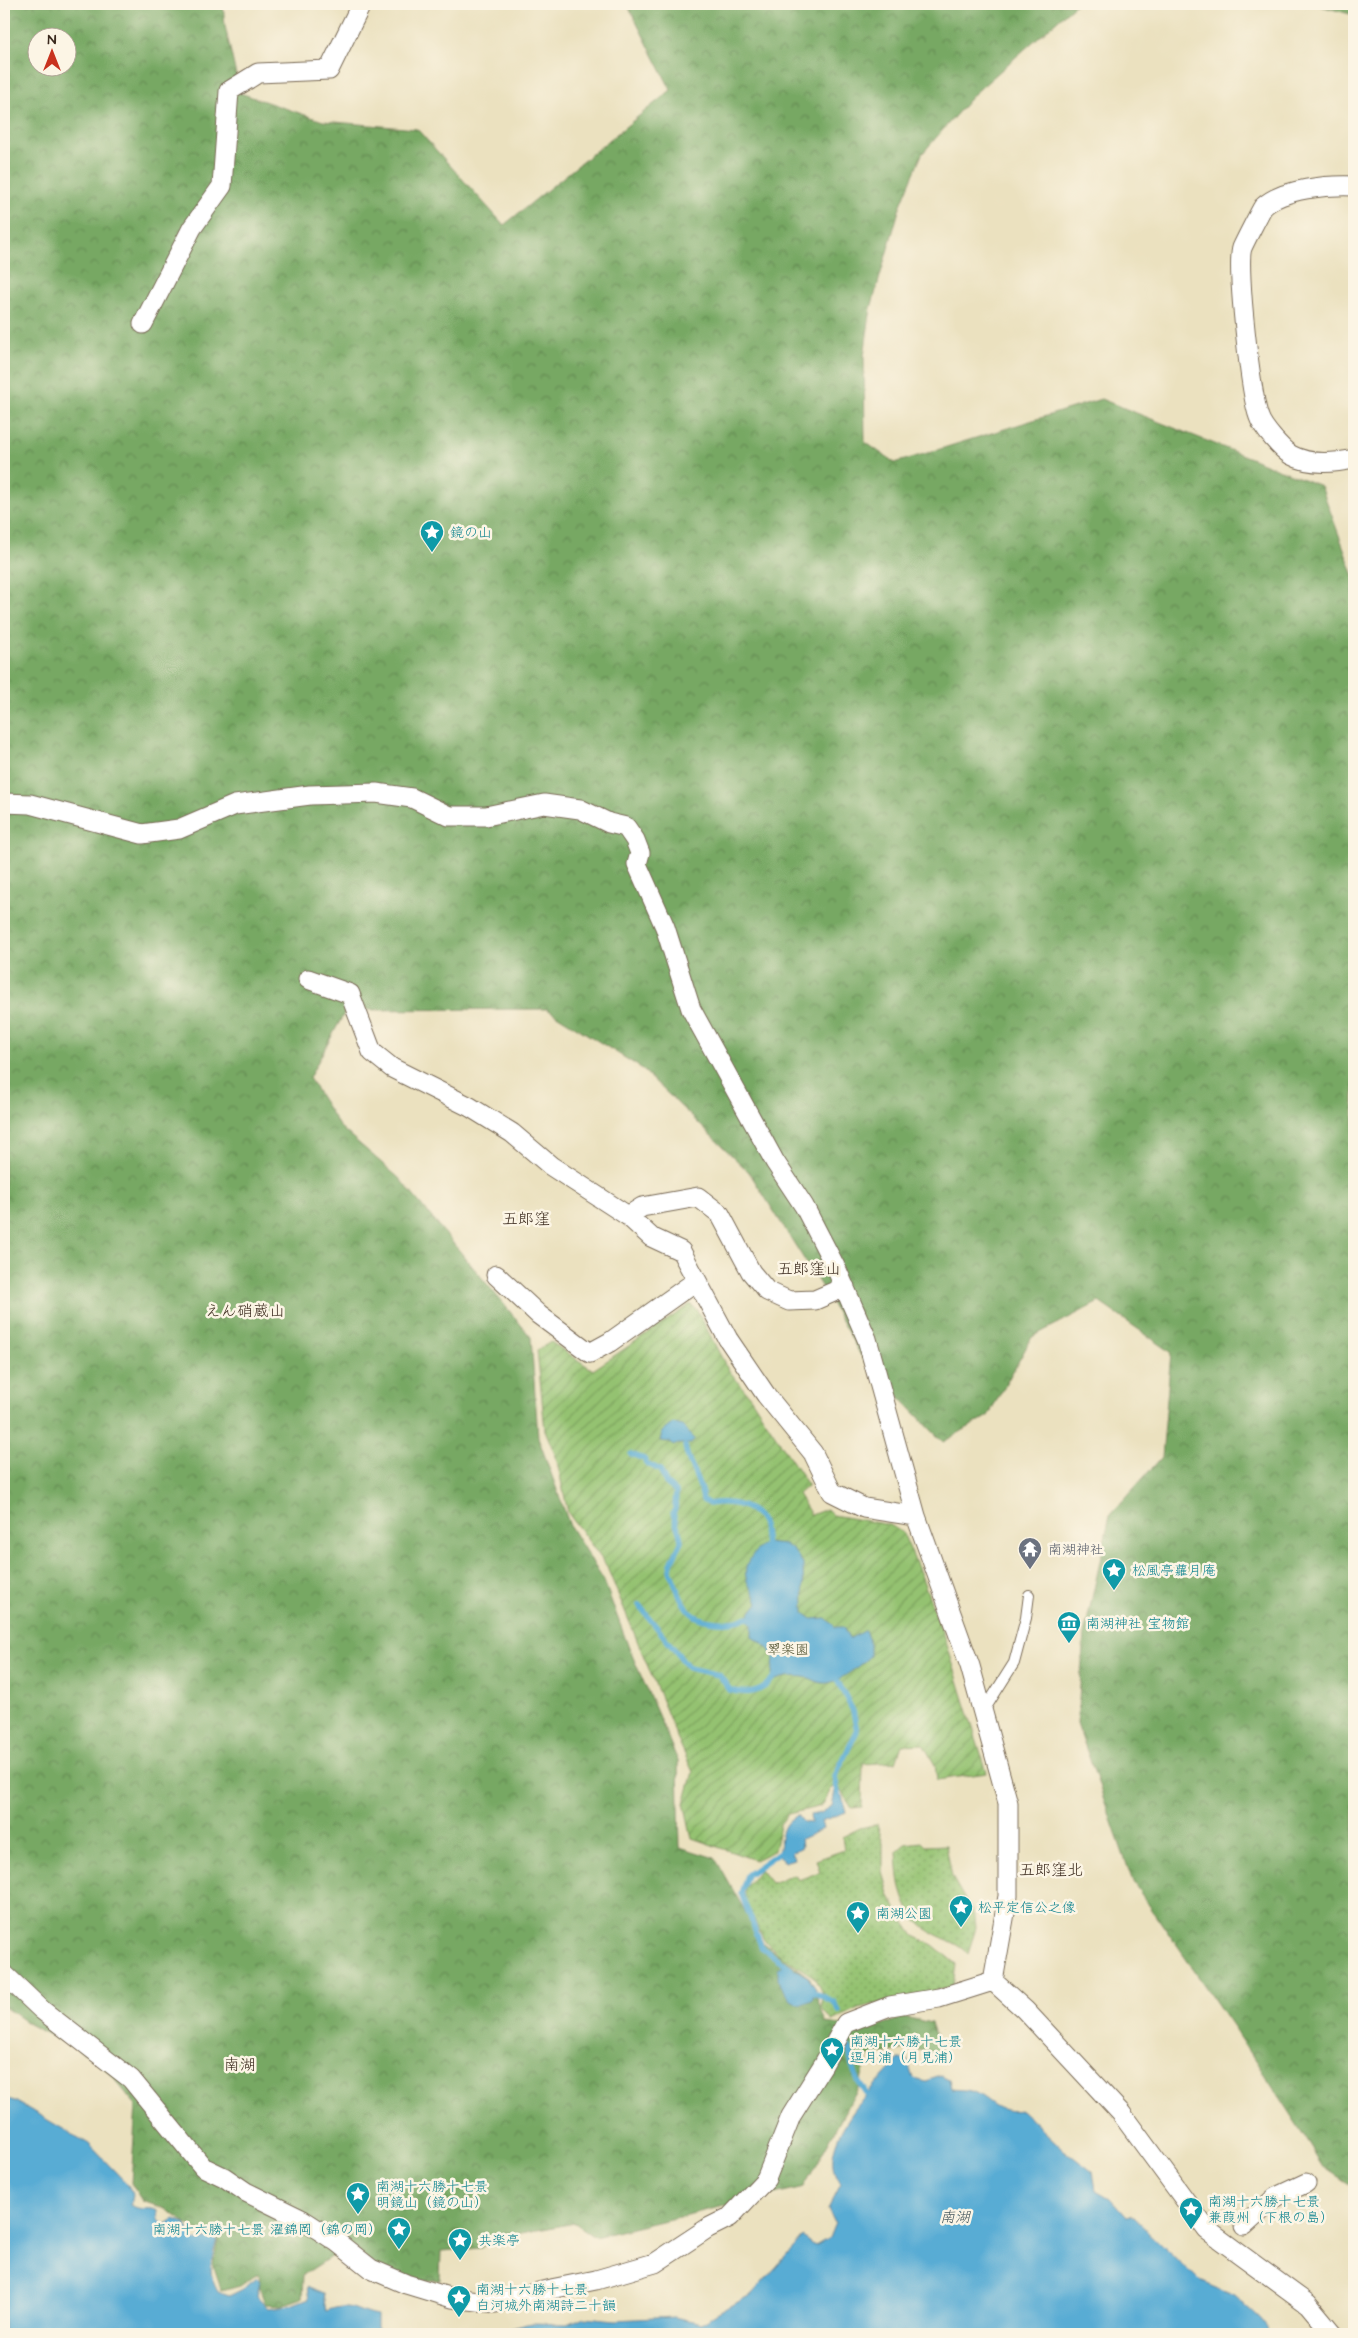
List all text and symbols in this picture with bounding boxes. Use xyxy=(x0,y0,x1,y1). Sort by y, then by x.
north arrow xyxy=(28,28,78,78)
text: N xyxy=(48,30,57,50)
place icon: 鏡の山 xyxy=(419,519,445,553)
place label: 鏡の山 xyxy=(450,523,492,543)
district label: 五郎窪 xyxy=(502,1208,550,1230)
district label: 五郎窪山 xyxy=(777,1258,841,1280)
district label: えん硝蔵山 xyxy=(205,1300,285,1322)
temple icon: 南湖神社 xyxy=(1017,1536,1043,1570)
place label: 南湖神社 xyxy=(1048,1540,1104,1560)
place icon: 松風亭蘿月庵 xyxy=(1101,1557,1127,1591)
place label: 松風亭蘿月庵 xyxy=(1132,1561,1216,1581)
museum icon: 南湖神社 宝物館 xyxy=(1056,1610,1082,1644)
place label: 南湖神社 宝物館 xyxy=(1086,1614,1190,1634)
park label: 翠楽園 xyxy=(767,1640,809,1660)
district label: 五郎窪北 xyxy=(1019,1859,1083,1881)
place icon: 松平定信公之像 xyxy=(948,1894,974,1928)
place label: 松平定信公之像 xyxy=(978,1898,1076,1918)
place icon: 南湖公園 xyxy=(845,1900,871,1934)
place label: 南湖公園 xyxy=(876,1904,932,1924)
place label: 南湖十六勝十七景 逗月浦（月見浦） xyxy=(850,2032,962,2068)
place icon: 南湖十六勝十七景 逗月浦（月見浦） xyxy=(819,2036,845,2070)
district label: 南湖 xyxy=(224,2054,256,2076)
place label: 南湖十六勝十七景 明鏡山（鏡の山） xyxy=(376,2177,488,2213)
place icon: 南湖十六勝十七景 明鏡山（鏡の山） xyxy=(345,2181,371,2215)
place label: 南湖十六勝十七景 兼葭州（下根の島） xyxy=(1208,2192,1334,2228)
place icon: 南湖十六勝十七景 兼葭州（下根の島） xyxy=(1178,2196,1204,2230)
water label: 南湖 xyxy=(940,2207,972,2228)
place icon: 南湖十六勝十七景 濯錦岡（錦の岡） xyxy=(386,2216,412,2250)
place label: 南湖十六勝十七景 濯錦岡（錦の岡） xyxy=(152,2220,382,2240)
place icon: 共楽亭 xyxy=(447,2227,473,2261)
place label: 共楽亭 xyxy=(478,2231,520,2251)
place label: 南湖十六勝十七景 白河城外南湖詩二十韻 xyxy=(476,2280,616,2316)
place icon: 南湖十六勝十七景 白河城外南湖詩二十韻 xyxy=(446,2284,472,2318)

